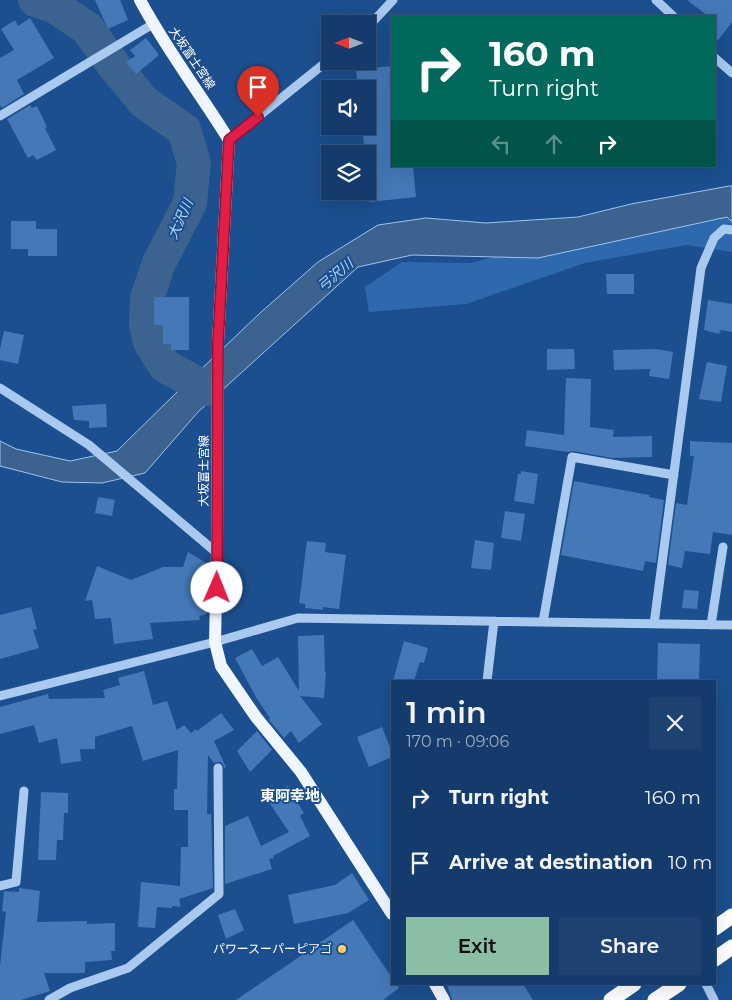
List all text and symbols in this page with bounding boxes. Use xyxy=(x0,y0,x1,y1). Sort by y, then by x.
north arrow xyxy=(321,15,376,70)
map controls xyxy=(321,15,376,200)
street label: 大坂富士宮線 xyxy=(166,24,219,92)
text: 160 m xyxy=(489,32,595,75)
icon: right xyxy=(406,35,471,100)
pin xyxy=(237,66,279,117)
icon: arrive xyxy=(244,73,272,101)
text: Turn right xyxy=(489,75,599,102)
button: sound xyxy=(321,80,376,135)
icon: left xyxy=(487,130,515,158)
icon: ahead xyxy=(540,130,568,158)
icon: right xyxy=(593,130,621,158)
button: layers xyxy=(321,145,376,200)
water label: 大沢川 xyxy=(163,194,198,242)
water label: 弓沢川 xyxy=(313,253,358,295)
street label: 大坂富士宮線 xyxy=(196,435,211,507)
position arrow xyxy=(190,561,242,613)
text: 1 min xyxy=(406,694,487,731)
button: close xyxy=(649,697,701,749)
text: 170 m · 09:06 xyxy=(406,732,509,751)
icon: right xyxy=(406,784,434,812)
district label: 東阿幸地 xyxy=(260,786,320,805)
text: Turn right xyxy=(449,786,549,809)
text: 160 m xyxy=(645,786,701,809)
icon: arrive xyxy=(406,849,434,877)
text: Arrive at destination xyxy=(449,851,653,874)
text: 10 m xyxy=(668,851,713,874)
button: Exit xyxy=(406,917,549,975)
button: Share xyxy=(559,917,701,975)
place label: パワースーパーピアゴ xyxy=(213,941,332,956)
marker: パワースーパーピアゴ xyxy=(336,943,348,955)

